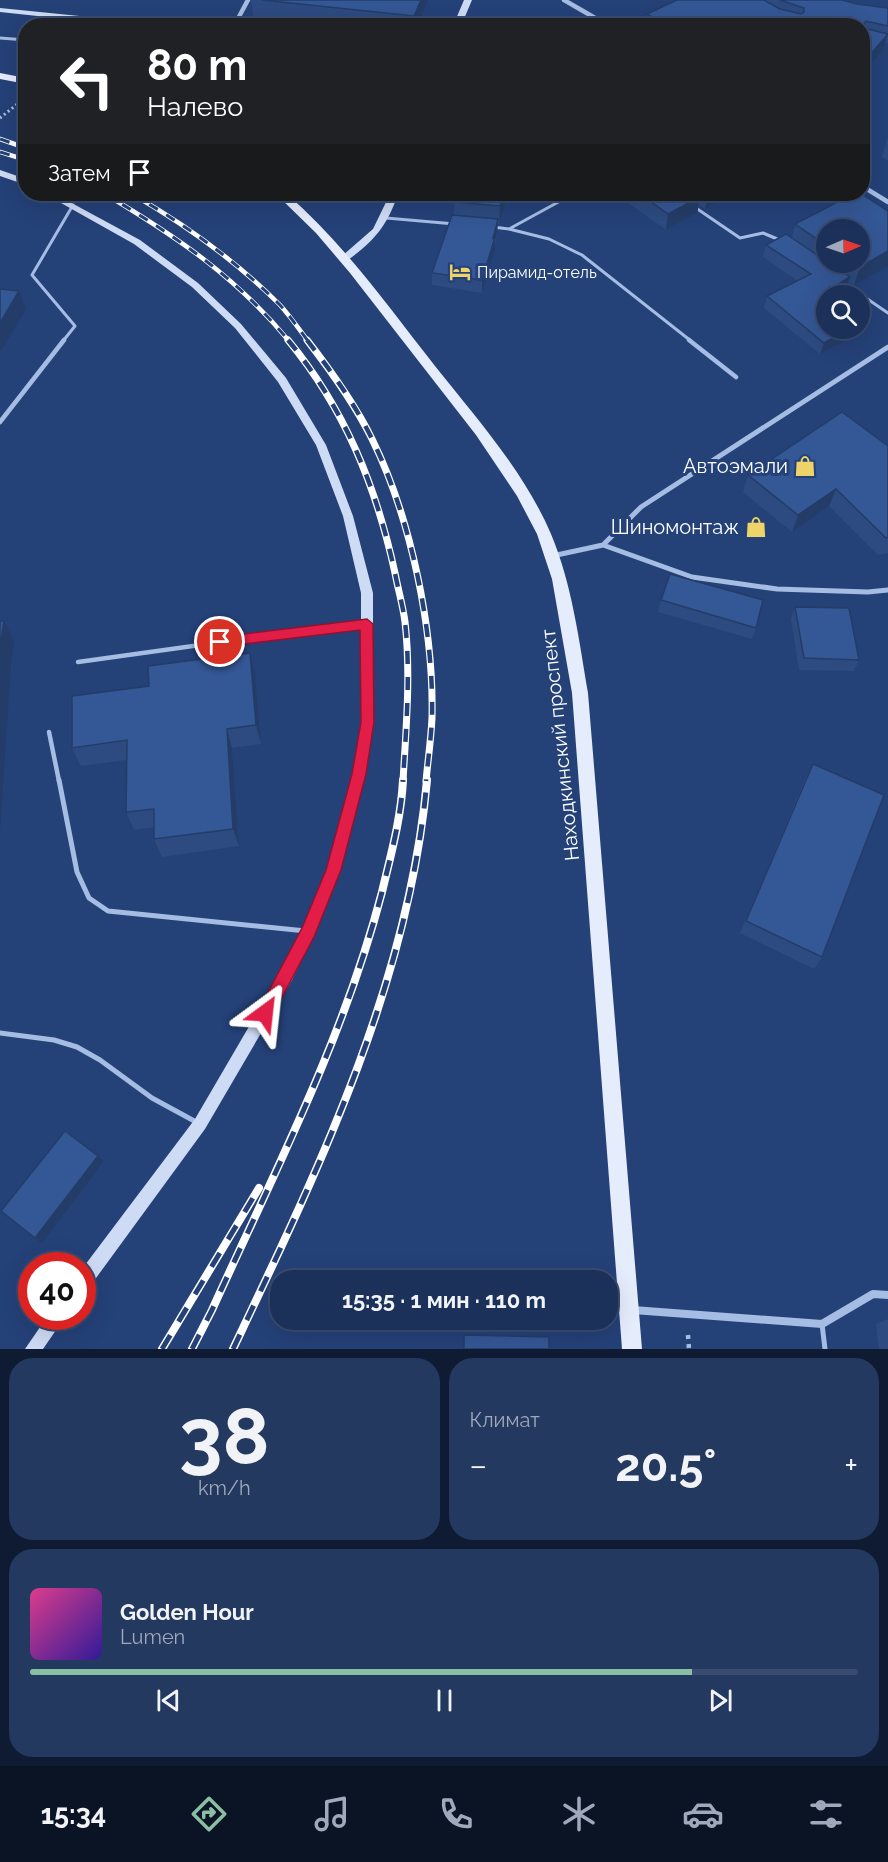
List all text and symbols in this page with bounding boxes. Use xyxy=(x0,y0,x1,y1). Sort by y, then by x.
text: 80 m xyxy=(147,41,247,90)
icon: left xyxy=(48,42,126,120)
text: Налево xyxy=(147,91,243,122)
icon: arrive xyxy=(123,156,156,189)
text: Затем xyxy=(48,160,111,186)
north arrow xyxy=(816,219,870,273)
map controls xyxy=(816,219,870,339)
hotel icon: Пирамид-отель xyxy=(448,260,472,284)
place label: Пирамид-отель xyxy=(477,263,597,282)
button: search xyxy=(816,285,870,339)
place label: Автоэмали xyxy=(683,454,788,478)
shop icon: Автоэмали xyxy=(793,454,817,478)
place label: Шиномонтаж xyxy=(611,515,739,539)
shop icon: Шиномонтаж xyxy=(744,515,768,539)
pin xyxy=(194,616,245,667)
icon: arrive xyxy=(203,625,236,658)
street label: Находкинский проспект xyxy=(536,627,584,862)
position arrow xyxy=(233,981,297,1045)
speed limit sign: 40 xyxy=(18,1252,96,1330)
text: 15:35 · 1 мин · 110 m xyxy=(342,1287,546,1313)
text: 38 xyxy=(179,1391,270,1482)
text: Климат xyxy=(470,1408,540,1432)
text: 20.5° xyxy=(615,1439,716,1492)
text: − xyxy=(470,1446,487,1485)
text: + xyxy=(844,1446,858,1485)
text: km/h xyxy=(198,1476,251,1500)
text: Golden Hour xyxy=(120,1599,254,1625)
text: Lumen xyxy=(120,1625,185,1649)
icon: previous xyxy=(152,1684,185,1717)
icon: pause xyxy=(428,1684,461,1717)
icon: next xyxy=(704,1684,737,1717)
icon: directions xyxy=(188,1793,230,1835)
icon: music xyxy=(311,1793,353,1835)
icon: phone xyxy=(435,1793,477,1835)
icon: climate xyxy=(558,1793,600,1835)
icon: car xyxy=(682,1793,724,1835)
icon: filters xyxy=(805,1793,847,1835)
text: 15:34 xyxy=(41,1799,106,1830)

